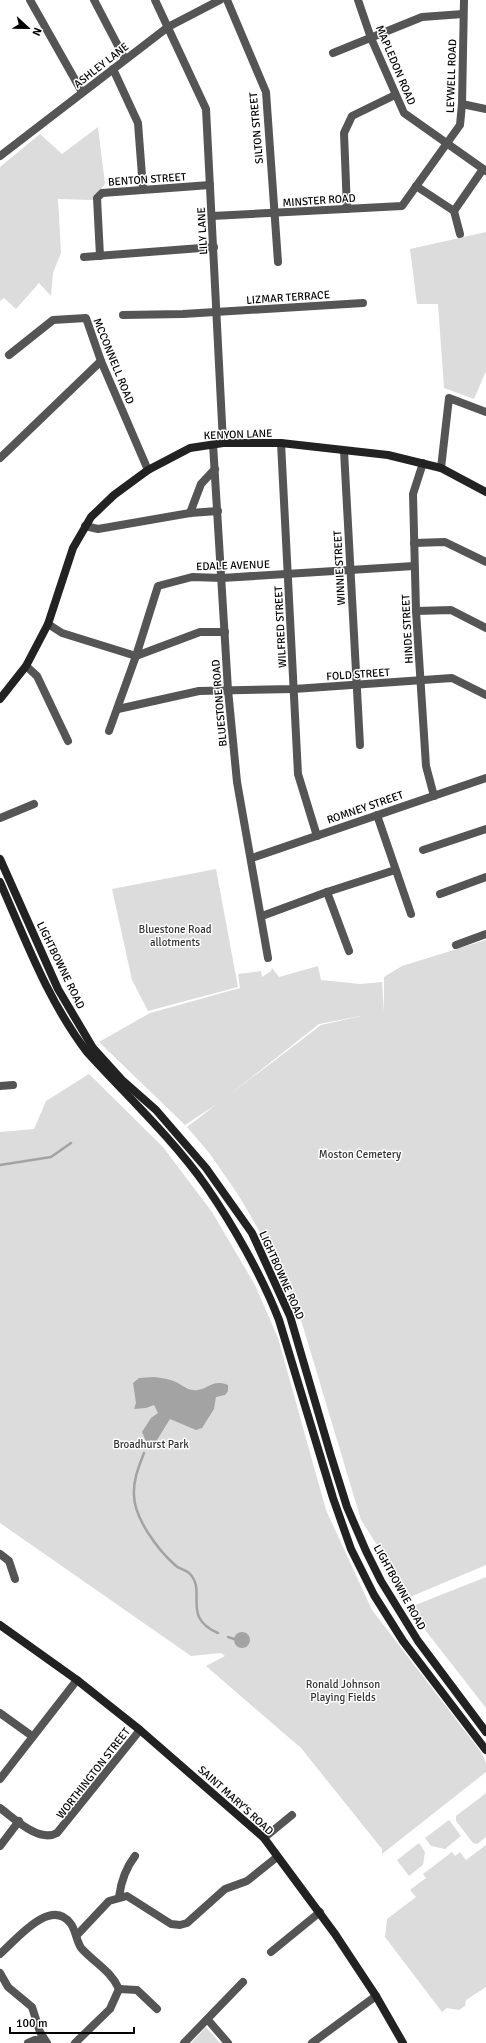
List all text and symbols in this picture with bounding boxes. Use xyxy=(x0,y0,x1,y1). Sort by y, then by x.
north arrow xyxy=(8,8,48,48)
street label: MAPLEDON ROAD xyxy=(373,23,418,107)
text: N xyxy=(29,26,44,38)
street label: LEYWELL ROAD xyxy=(444,39,459,113)
street label: ASHLEY LANE xyxy=(71,40,131,91)
street label: SILTON STREET xyxy=(247,91,266,164)
street label: BENTON STREET xyxy=(108,170,187,189)
street label: MINSTER ROAD xyxy=(282,191,356,210)
street label: LILY LANE xyxy=(195,207,210,255)
street label: LIZMAR TERRACE xyxy=(246,288,330,307)
street label: MCCONNELL ROAD xyxy=(90,316,137,406)
street label: KENYON LANE xyxy=(203,427,273,442)
street label: WINNIE STREET xyxy=(331,530,348,606)
street label: EDALE AVENUE xyxy=(196,558,270,573)
street label: WILFRED STREET xyxy=(272,585,289,668)
street label: HINDE STREET xyxy=(399,593,416,664)
street label: BLUESTONE ROAD xyxy=(209,659,230,747)
street label: FOLD STREET xyxy=(326,666,391,683)
street label: ROMNEY STREET xyxy=(325,788,406,827)
street label: LIGHTBOWNE ROAD xyxy=(34,919,87,1011)
park label: Bluestone Road allotments xyxy=(138,923,212,949)
park label: Moston Cemetery xyxy=(319,1148,402,1161)
street label: LIGHTBOWNE ROAD xyxy=(256,1229,307,1321)
park label: Broadhurst Park xyxy=(113,1438,189,1451)
street label: LIGHTBOWNE ROAD xyxy=(371,1542,428,1632)
park label: Ronald Johnson Playing Fields xyxy=(306,1678,380,1704)
street label: WORTHINGTON STREET xyxy=(54,1725,133,1821)
street label: SAINT MARY'S ROAD xyxy=(195,1763,276,1838)
scale bar xyxy=(10,2009,134,2035)
text: 100 m xyxy=(16,2016,48,2031)

